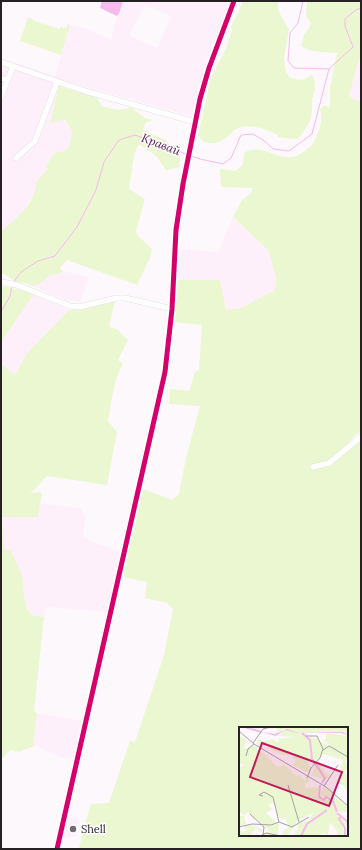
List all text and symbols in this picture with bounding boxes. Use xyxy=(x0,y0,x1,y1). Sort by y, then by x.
water label: Кравай xyxy=(139,130,183,159)
inset map xyxy=(239,727,348,836)
place label: Shell xyxy=(81,822,106,836)
marker: Shell xyxy=(68,824,78,834)

